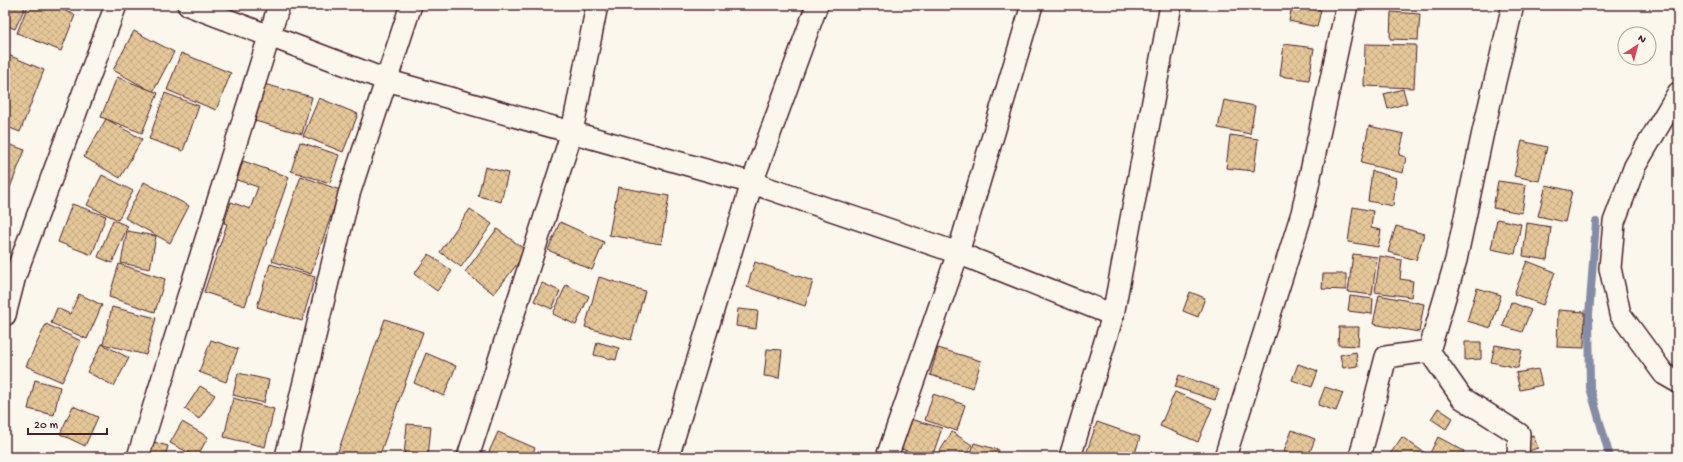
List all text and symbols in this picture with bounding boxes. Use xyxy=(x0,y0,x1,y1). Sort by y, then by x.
north arrow xyxy=(1617,26,1657,66)
text: N xyxy=(1635,33,1648,46)
scale bar xyxy=(28,410,107,436)
text: 20 m xyxy=(34,419,59,433)

